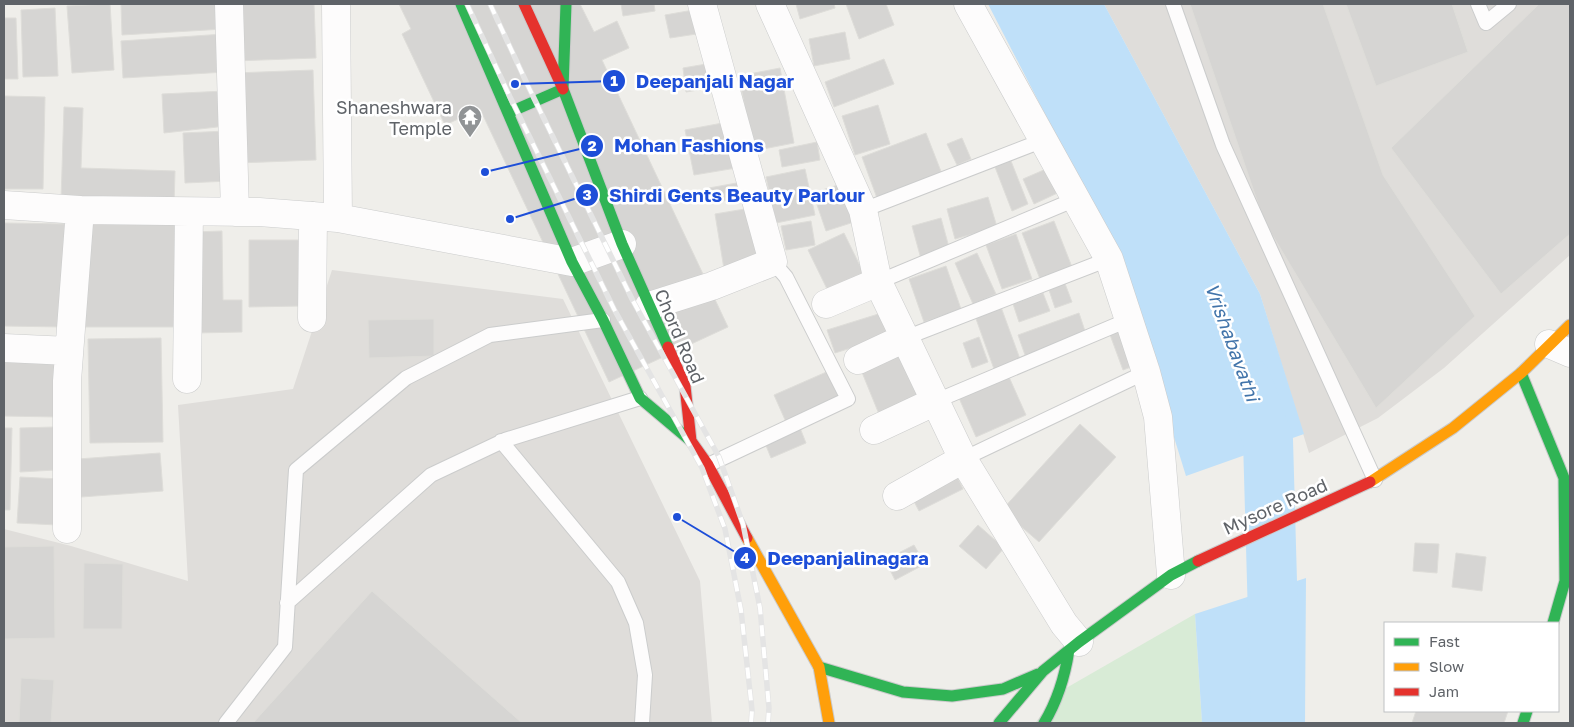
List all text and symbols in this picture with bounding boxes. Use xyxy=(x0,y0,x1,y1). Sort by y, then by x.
callout: Deepanjali Nagar xyxy=(601,64,804,98)
text: Deepanjali Nagar xyxy=(636,69,795,92)
text: 1 xyxy=(610,71,618,89)
place label: Shaneshwara Temple xyxy=(336,96,452,139)
temple icon: Shaneshwara Temple xyxy=(457,104,483,138)
callout: Mohan Fashions xyxy=(579,129,774,163)
text: Mohan Fashions xyxy=(614,133,764,156)
text: 2 xyxy=(587,136,597,154)
callout: Shirdi Gents Beauty Parlour xyxy=(574,178,875,212)
text: Shirdi Gents Beauty Parlour xyxy=(609,183,866,206)
text: 3 xyxy=(582,185,592,203)
water label: Vrishabavathi xyxy=(1201,280,1266,406)
street label: Chord Road xyxy=(650,285,710,387)
street label: Mysore Road xyxy=(1219,473,1331,539)
callout: Deepanjalinagara xyxy=(732,541,939,575)
text: Deepanjalinagara xyxy=(767,546,929,569)
text: 4 xyxy=(740,548,750,566)
legend xyxy=(1384,622,1559,712)
text: Fast xyxy=(1429,632,1460,650)
text: Slow xyxy=(1429,657,1464,675)
text: Jam xyxy=(1429,682,1459,700)

